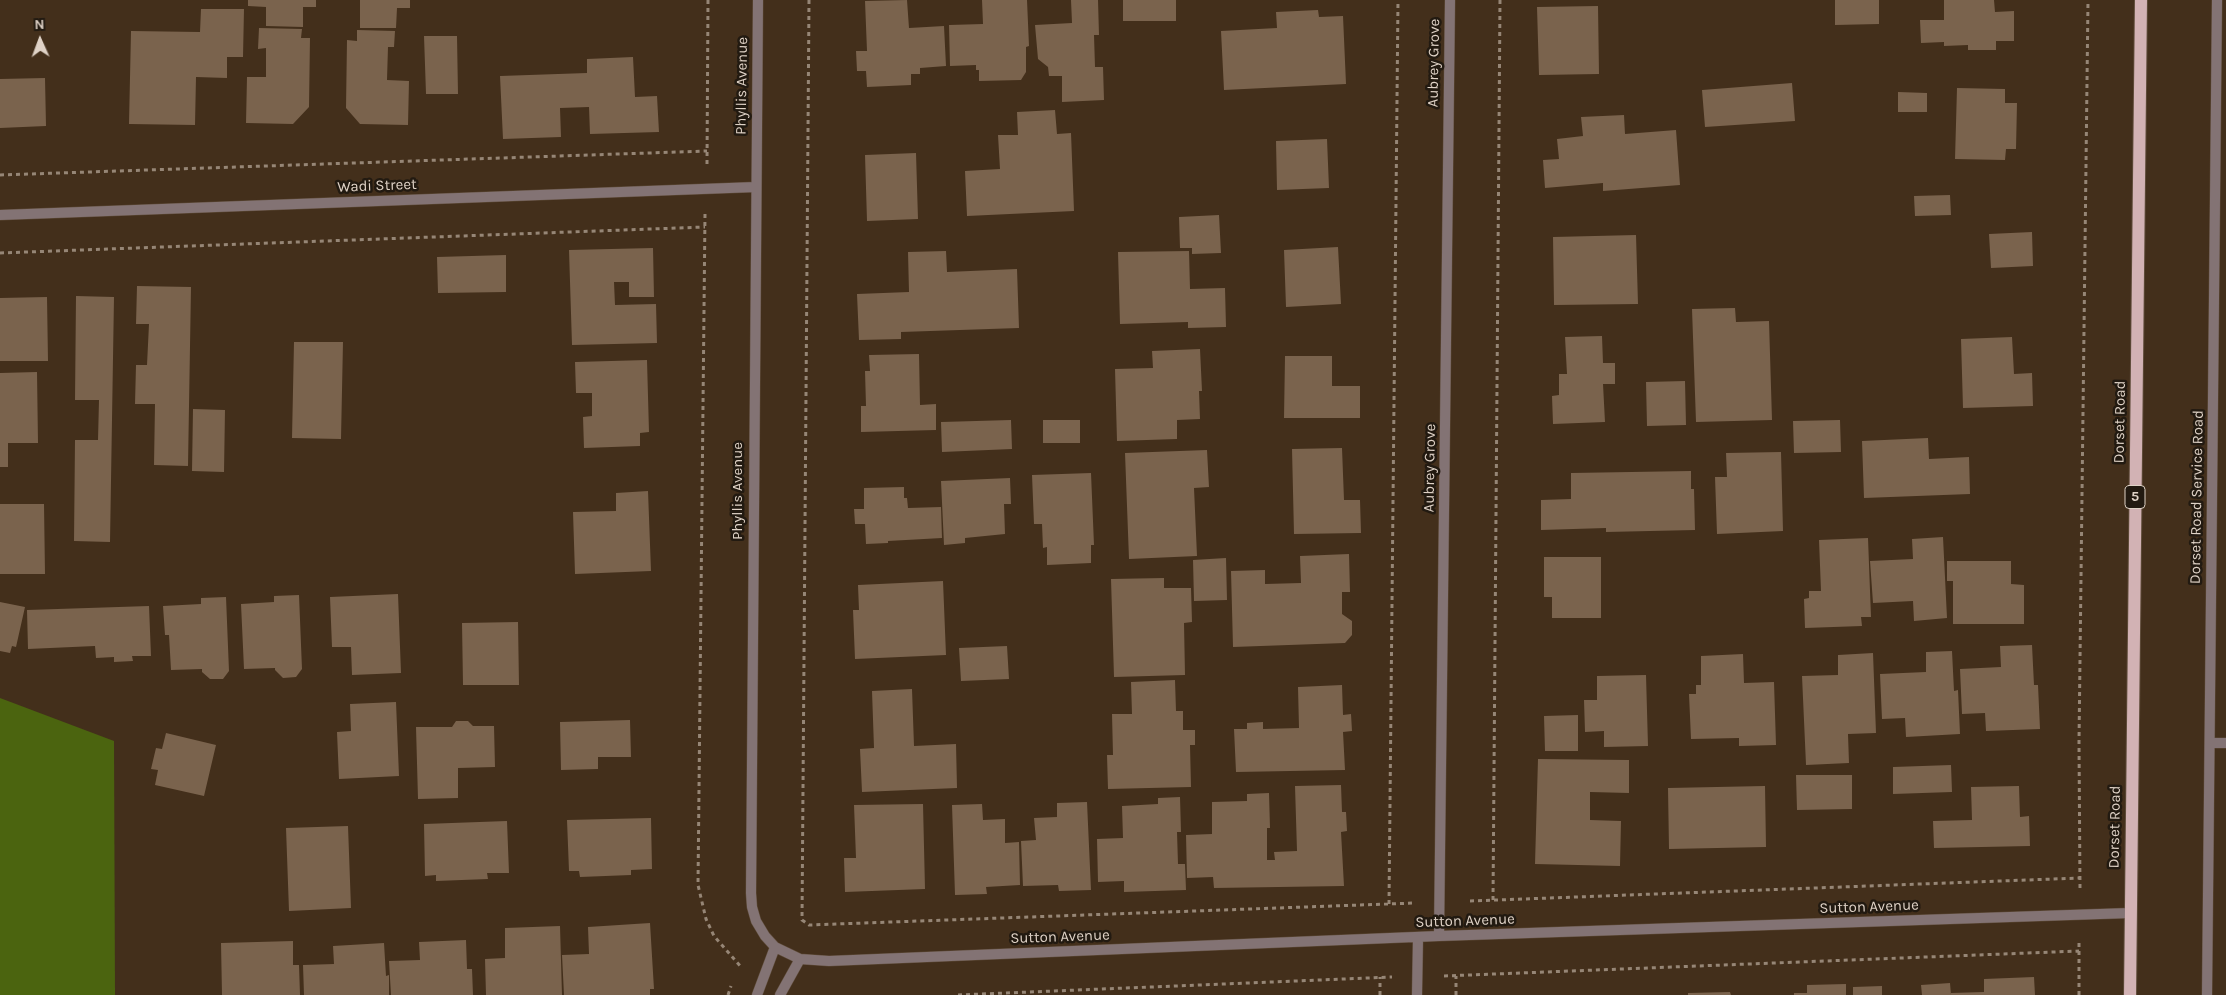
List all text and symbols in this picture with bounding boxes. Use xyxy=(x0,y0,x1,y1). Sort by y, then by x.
north arrow xyxy=(15,15,65,65)
text: N xyxy=(34,16,45,33)
street label: Aubrey Grove xyxy=(1424,18,1444,108)
street label: Phyllis Avenue xyxy=(732,37,752,135)
street label: Wadi Street xyxy=(337,176,417,196)
street label: Dorset Road xyxy=(2110,380,2130,464)
street label: Dorset Road Service Road xyxy=(2186,410,2208,584)
street label: Aubrey Grove xyxy=(1420,423,1440,513)
street label: Phyllis Avenue xyxy=(729,442,747,540)
road number: 5 xyxy=(2125,486,2145,508)
street label: Dorset Road xyxy=(2105,785,2125,869)
street label: Sutton Avenue xyxy=(1819,896,1919,918)
street label: Sutton Avenue xyxy=(1415,910,1515,932)
street label: Sutton Avenue xyxy=(1010,926,1110,948)

